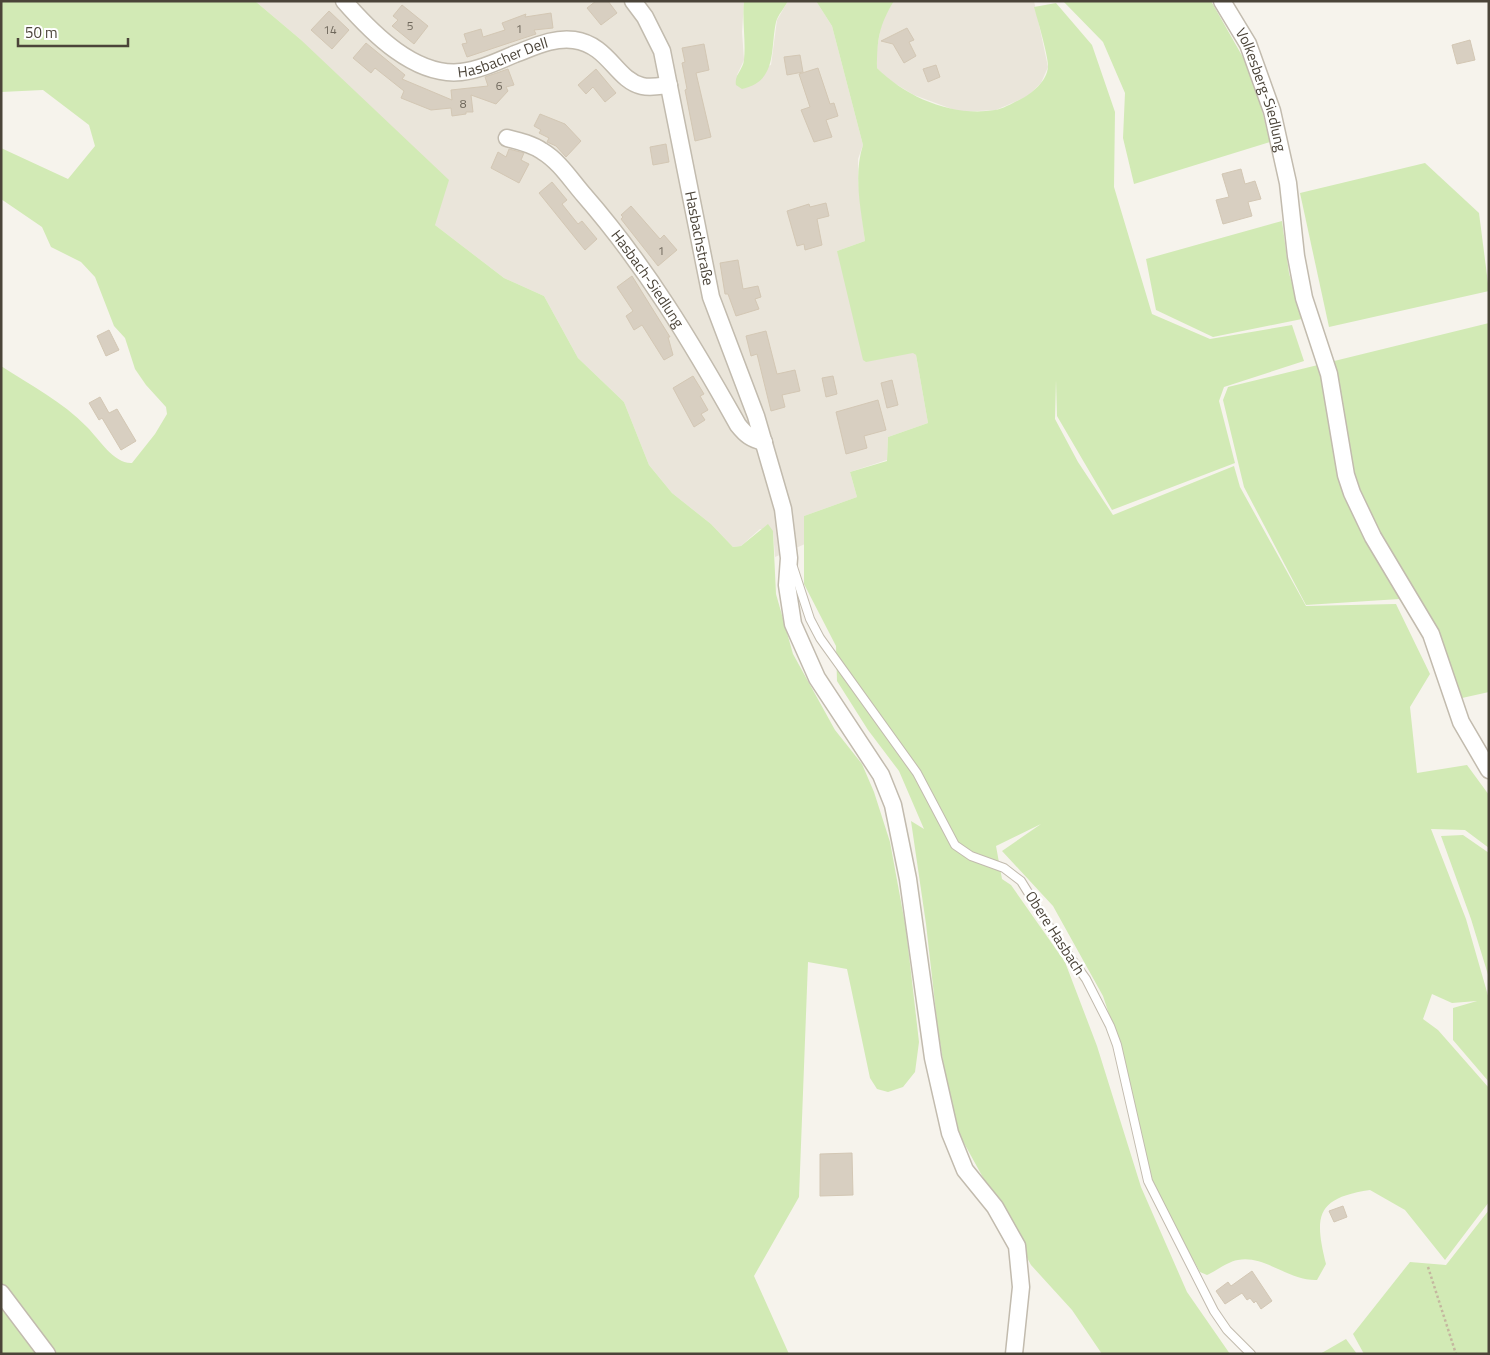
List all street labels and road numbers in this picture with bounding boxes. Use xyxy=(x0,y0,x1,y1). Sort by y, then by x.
street label: Volkesberg-Siedlung xyxy=(1230,23,1293,154)
street label: Hasbacher Dell xyxy=(456,31,550,83)
street label: Hasbachstraße xyxy=(679,189,720,287)
street label: Hasbach-Siedlung xyxy=(606,225,690,332)
street label: Obere Hasbach xyxy=(1020,886,1091,979)

